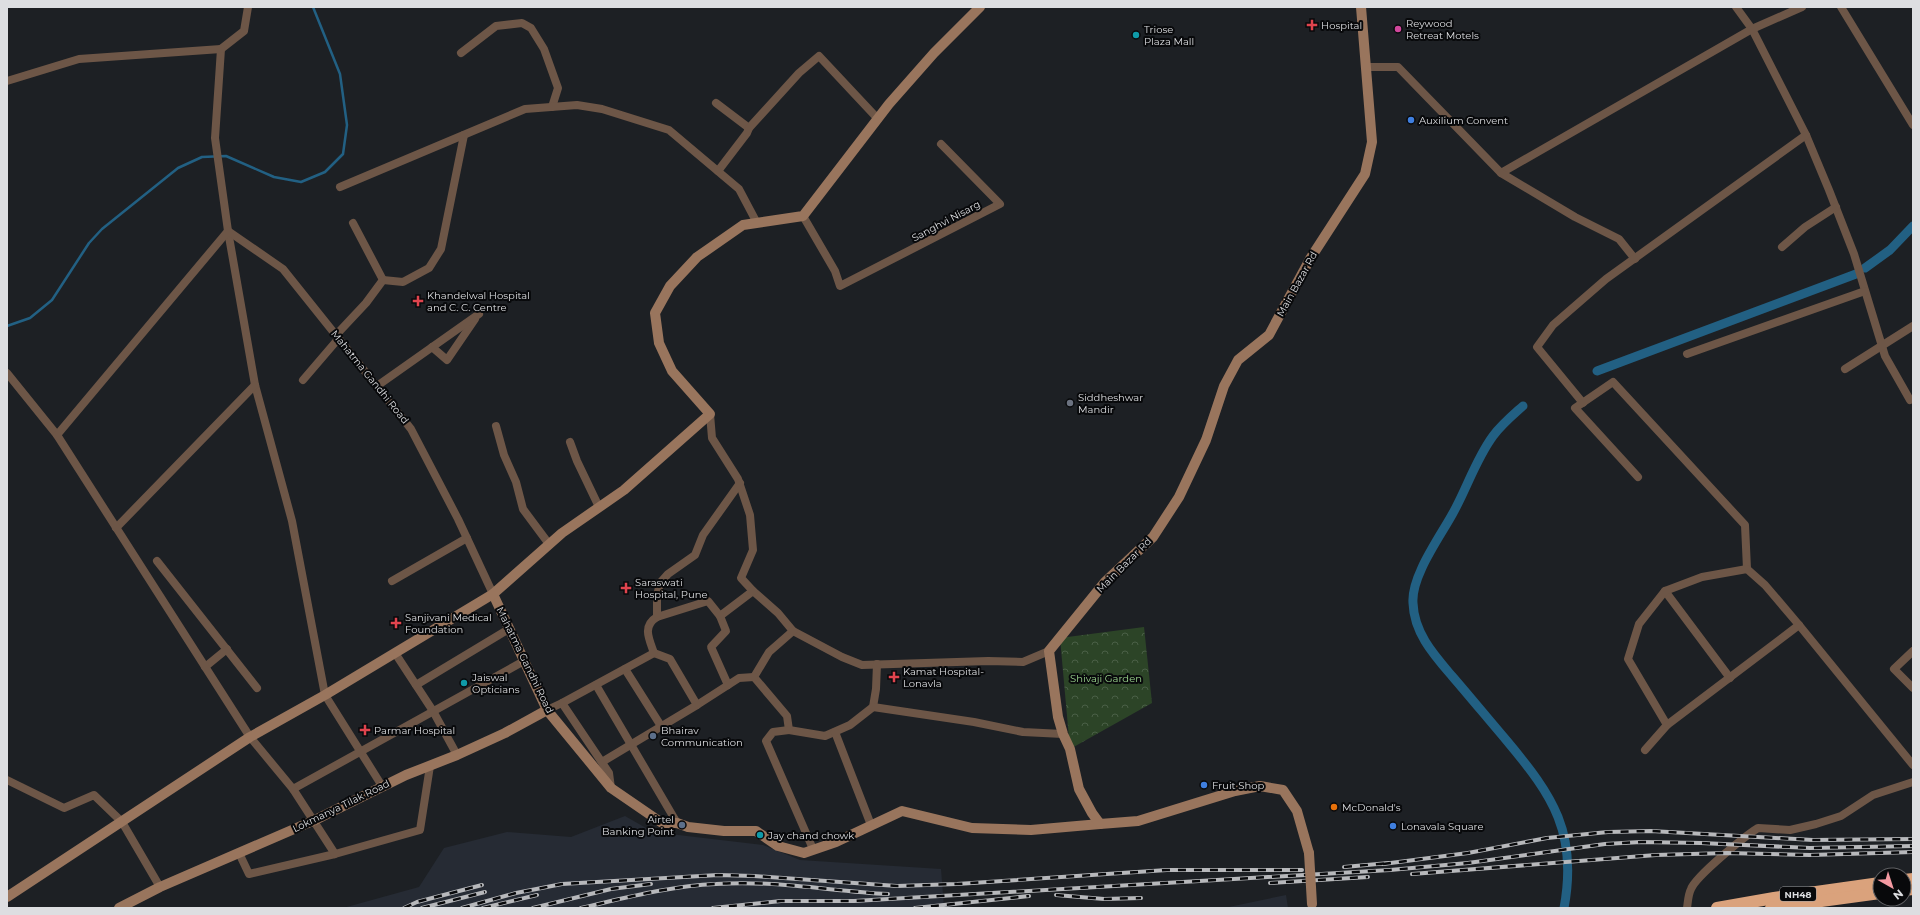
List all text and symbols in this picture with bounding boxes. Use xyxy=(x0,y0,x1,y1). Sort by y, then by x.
place label: Reywood Retreat Motels xyxy=(1406,17,1479,42)
marker: Hospital xyxy=(1306,19,1318,31)
place label: Hospital xyxy=(1321,19,1362,32)
place label: Triose Plaza Mall xyxy=(1144,23,1194,48)
marker: Reywood Retreat Motels xyxy=(1393,24,1403,34)
marker: Triose Plaza Mall xyxy=(1131,30,1141,40)
place label: Auxilium Convent xyxy=(1419,114,1508,127)
marker: Auxilium Convent xyxy=(1406,115,1416,125)
street label: Sanghvi Nisarg xyxy=(910,198,982,244)
street label: Main Bazar Rd xyxy=(1274,249,1320,319)
place label: Khandelwal Hospital and C. C. Centre xyxy=(427,289,530,314)
marker: Khandelwal Hospital and C. C. Centre xyxy=(412,295,424,307)
street label: Mahatma Gandhi Road xyxy=(328,328,412,426)
place label: Siddheshwar Mandir xyxy=(1078,391,1143,416)
marker: Siddheshwar Mandir xyxy=(1065,398,1075,408)
street label: Main Bazar Rd xyxy=(1094,535,1154,595)
place label: Saraswati Hospital, Pune xyxy=(635,576,708,601)
marker: Saraswati Hospital, Pune xyxy=(620,582,632,594)
street label: Mahatma Gandhi Road xyxy=(494,605,556,715)
place label: Sanjivani Medical Foundation xyxy=(405,611,492,636)
marker: Sanjivani Medical Foundation xyxy=(390,617,402,629)
place label: Kamat Hospital- Lonavla xyxy=(903,665,984,690)
place label: Jaiswal Opticians xyxy=(471,671,520,696)
marker: Kamat Hospital- Lonavla xyxy=(888,671,900,683)
park label: Shivaji Garden xyxy=(1070,672,1142,685)
marker: Jaiswal Opticians xyxy=(459,678,469,688)
marker: Parmar Hospital xyxy=(359,724,371,736)
place label: Parmar Hospital xyxy=(374,724,455,737)
place label: Bhairav Communication xyxy=(661,724,743,749)
marker: Bhairav Communication xyxy=(648,731,658,741)
street label: Lokmanya Tilak Road xyxy=(290,777,392,835)
place label: Fruit Shop xyxy=(1212,779,1264,792)
marker: Fruit Shop xyxy=(1199,780,1209,790)
place label: McDonald's xyxy=(1342,801,1401,814)
marker: McDonald's xyxy=(1329,802,1339,812)
place label: Airtel Banking Point xyxy=(602,813,674,838)
marker: Airtel Banking Point xyxy=(677,820,687,830)
place label: Lonavala Square xyxy=(1401,820,1483,833)
marker: Lonavala Square xyxy=(1388,821,1398,831)
place label: Jay chand chowk xyxy=(767,829,854,842)
marker: Jay chand chowk xyxy=(755,830,765,840)
north arrow xyxy=(1872,867,1912,907)
road number: NH48 xyxy=(1780,887,1816,901)
text: N xyxy=(1890,887,1906,903)

